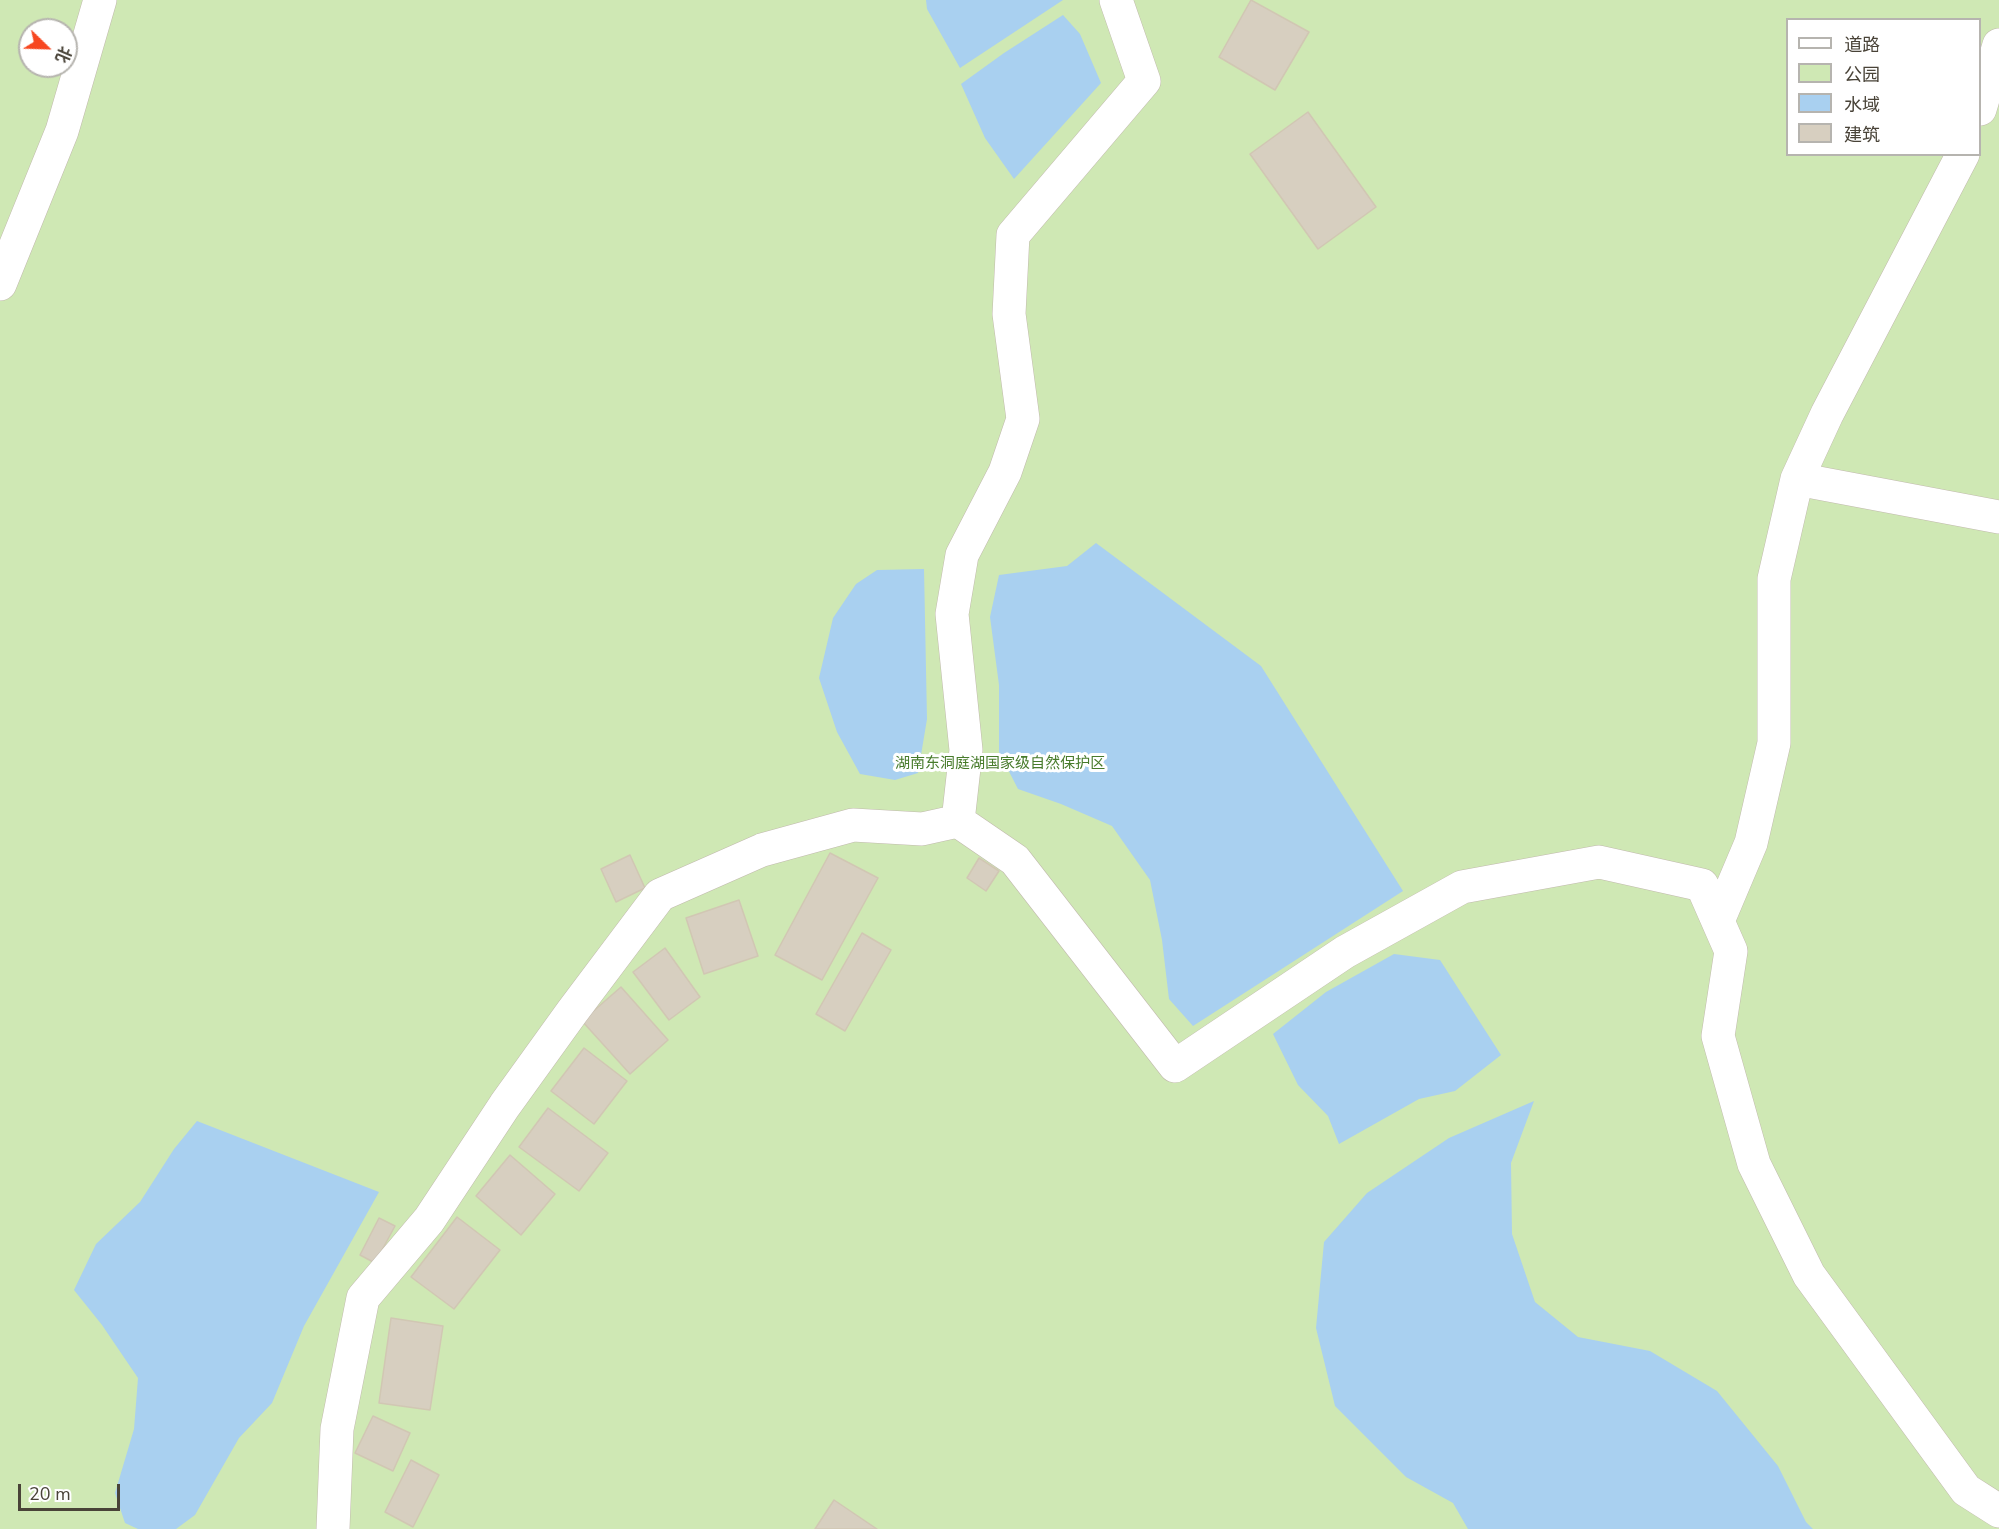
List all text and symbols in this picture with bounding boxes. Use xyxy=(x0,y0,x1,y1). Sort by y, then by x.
north arrow xyxy=(18,18,78,78)
legend xyxy=(1786,18,1981,156)
text: 道路 xyxy=(1844,33,1880,57)
text: 北 xyxy=(49,43,76,66)
text: 公园 xyxy=(1844,63,1880,87)
text: 水域 xyxy=(1844,93,1880,117)
text: 建筑 xyxy=(1844,123,1880,147)
park label: 湖南东洞庭湖国家级自然保护区 xyxy=(895,755,1105,773)
scale bar xyxy=(21,1472,123,1510)
text: 20 m xyxy=(29,1482,71,1506)

